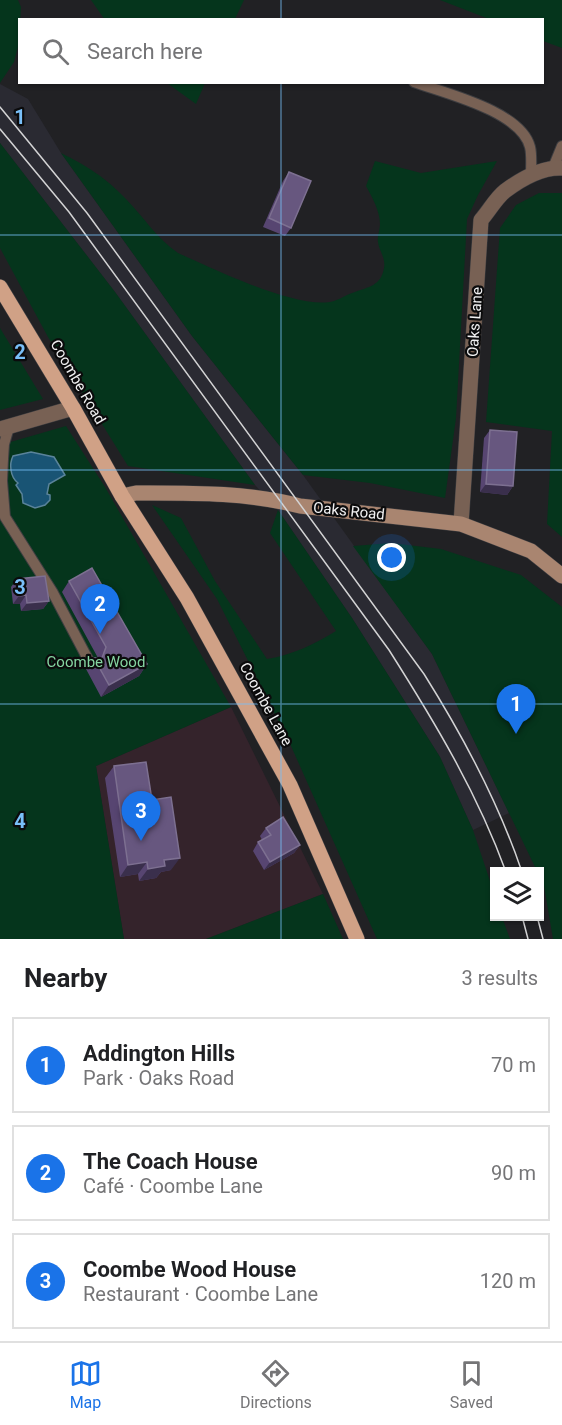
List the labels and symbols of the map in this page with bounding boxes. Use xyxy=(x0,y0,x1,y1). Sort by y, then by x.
text: 1 xyxy=(14,105,26,129)
street label: Oaks Lane xyxy=(464,286,486,358)
street label: Coombe Road xyxy=(47,337,109,427)
text: 2 xyxy=(14,340,26,364)
street label: Oaks Road xyxy=(312,498,386,524)
your location xyxy=(377,543,406,572)
text: 3 xyxy=(14,575,26,599)
pin: 2 xyxy=(80,584,120,634)
park label: Coombe Wood xyxy=(47,653,145,671)
street label: Coombe Lane xyxy=(236,659,296,749)
pin: 1 xyxy=(496,684,536,734)
pin: 3 xyxy=(122,792,160,841)
text: 4 xyxy=(14,809,26,833)

